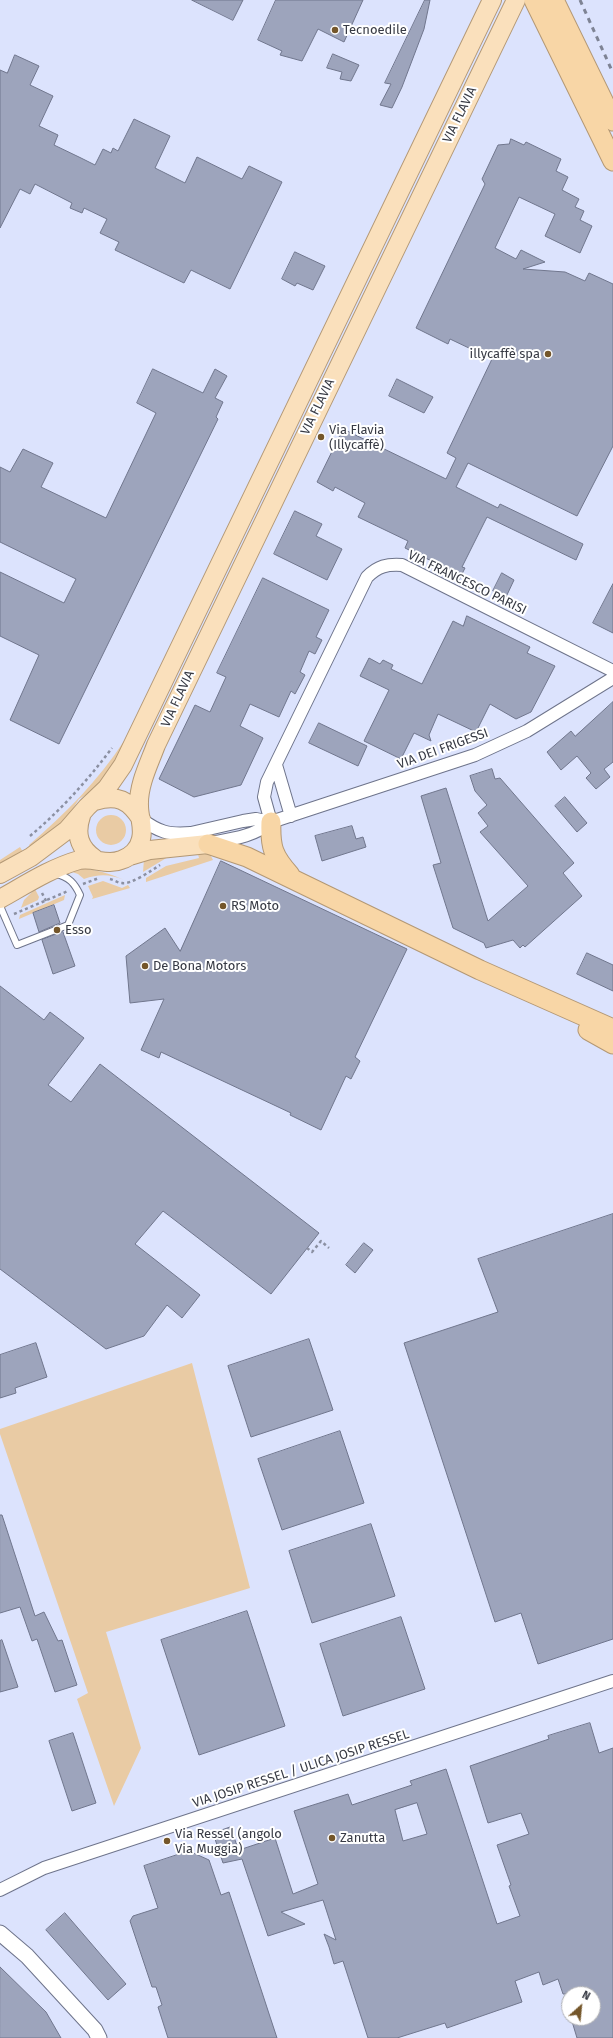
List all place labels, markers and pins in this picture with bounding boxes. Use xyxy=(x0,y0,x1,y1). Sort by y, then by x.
place label: Tecnoedile xyxy=(343,22,407,38)
marker: Tecnoedile xyxy=(330,25,340,35)
place label: illycaffè spa xyxy=(470,346,540,362)
marker: illycaffè spa xyxy=(543,349,553,359)
place label: Via Flavia (Illycaffè) xyxy=(329,422,384,453)
marker: Via Flavia (Illycaffè) xyxy=(316,432,326,442)
place label: RS Moto xyxy=(231,898,279,914)
marker: RS Moto xyxy=(218,901,228,911)
place label: Esso xyxy=(65,922,91,938)
marker: Esso xyxy=(52,925,62,935)
place label: De Bona Motors xyxy=(153,958,246,974)
marker: De Bona Motors xyxy=(140,961,150,971)
place label: Via Ressel (angolo Via Muggia) xyxy=(175,1826,282,1857)
place label: Zanutta xyxy=(340,1830,385,1846)
marker: Zanutta xyxy=(327,1833,337,1843)
marker: Via Ressel (angolo Via Muggia) xyxy=(162,1836,172,1846)

